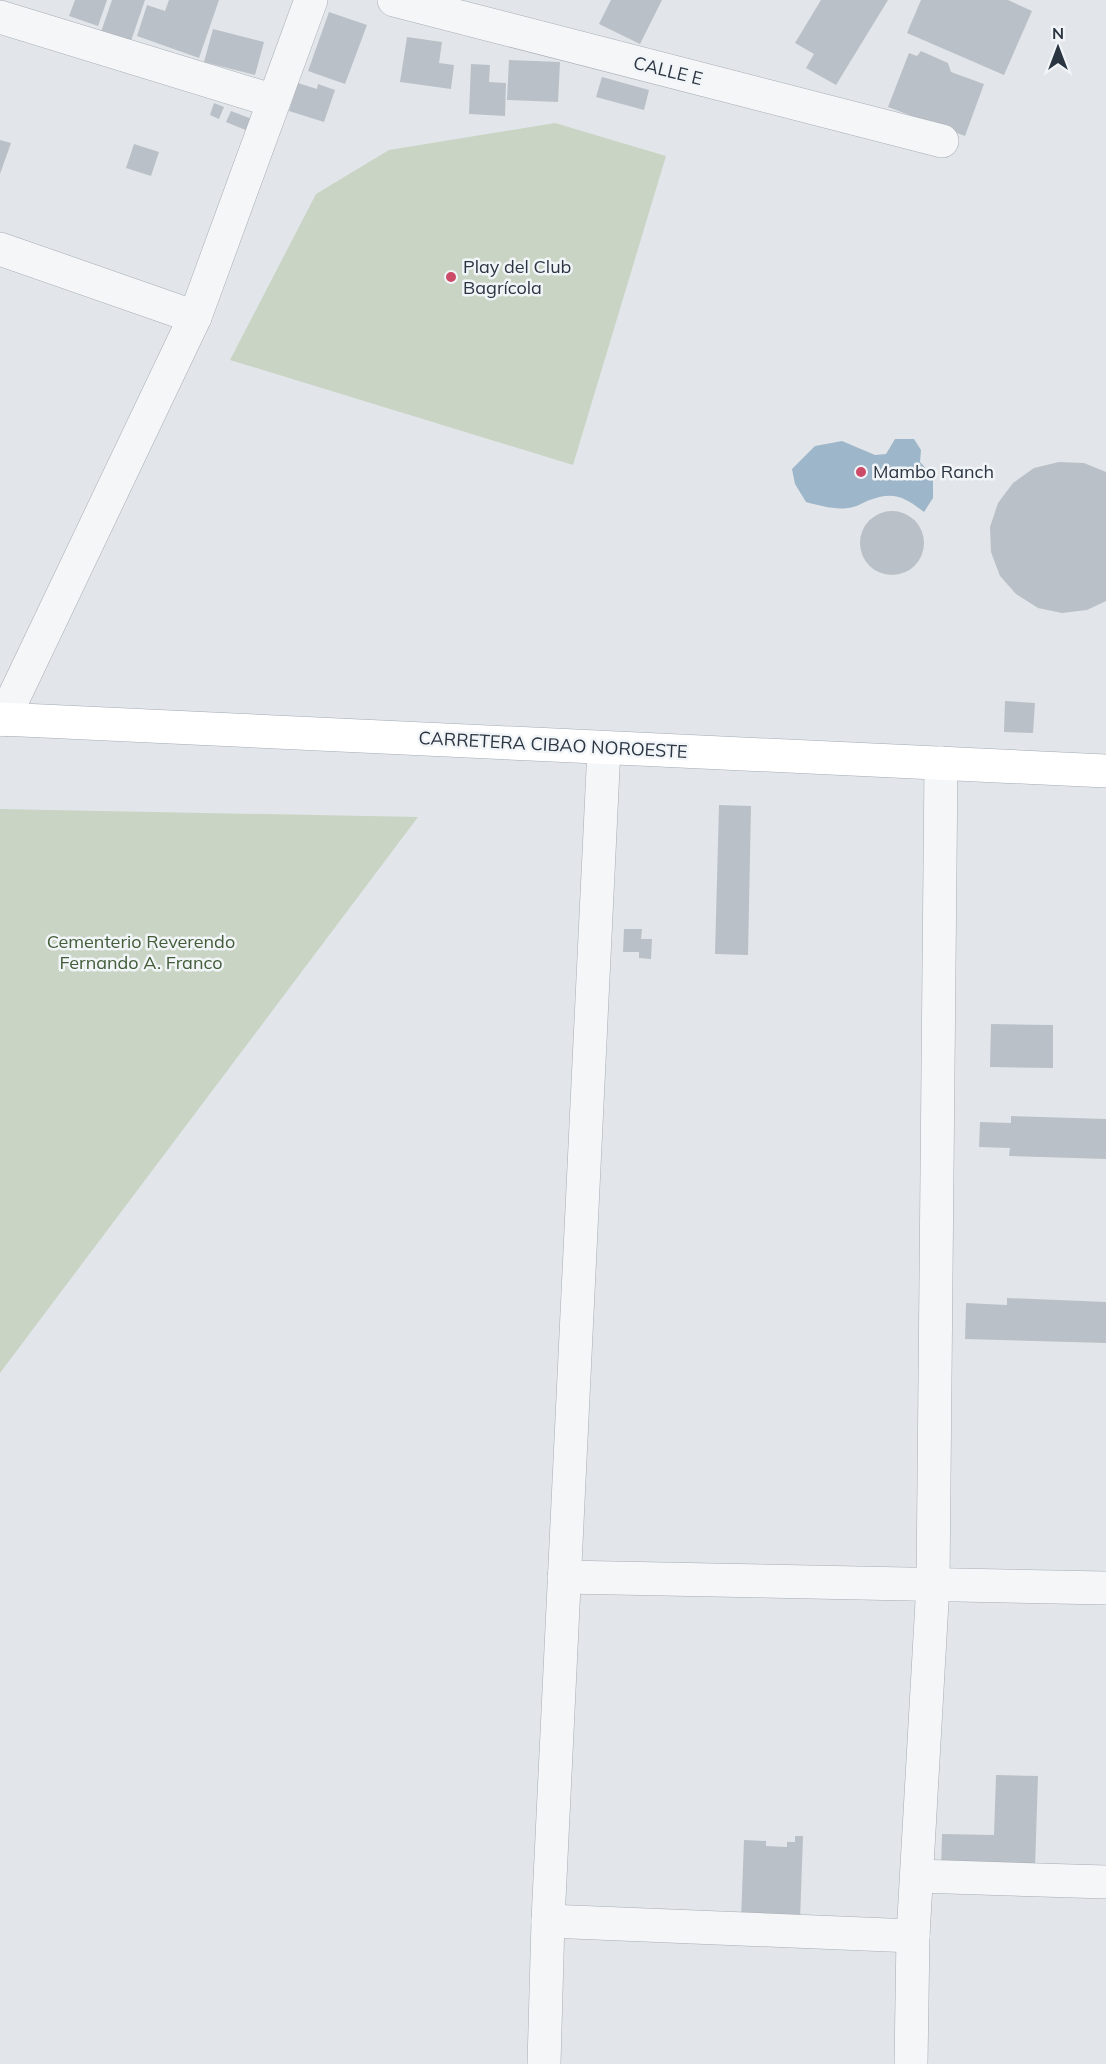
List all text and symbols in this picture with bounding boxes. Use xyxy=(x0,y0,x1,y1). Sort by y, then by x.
north arrow xyxy=(1028,18,1088,78)
text: N xyxy=(1052,23,1064,43)
street label: CALLE E xyxy=(631,51,705,90)
place label: Play del Club Bagrícola xyxy=(463,255,571,299)
marker: Play del Club Bagrícola xyxy=(444,270,458,284)
place label: Mambo Ranch xyxy=(873,460,994,483)
marker: Mambo Ranch xyxy=(854,465,868,479)
street label: CARRETERA CIBAO NOROESTE xyxy=(418,726,688,763)
park label: Cementerio Reverendo Fernando A. Franco xyxy=(47,930,235,974)

